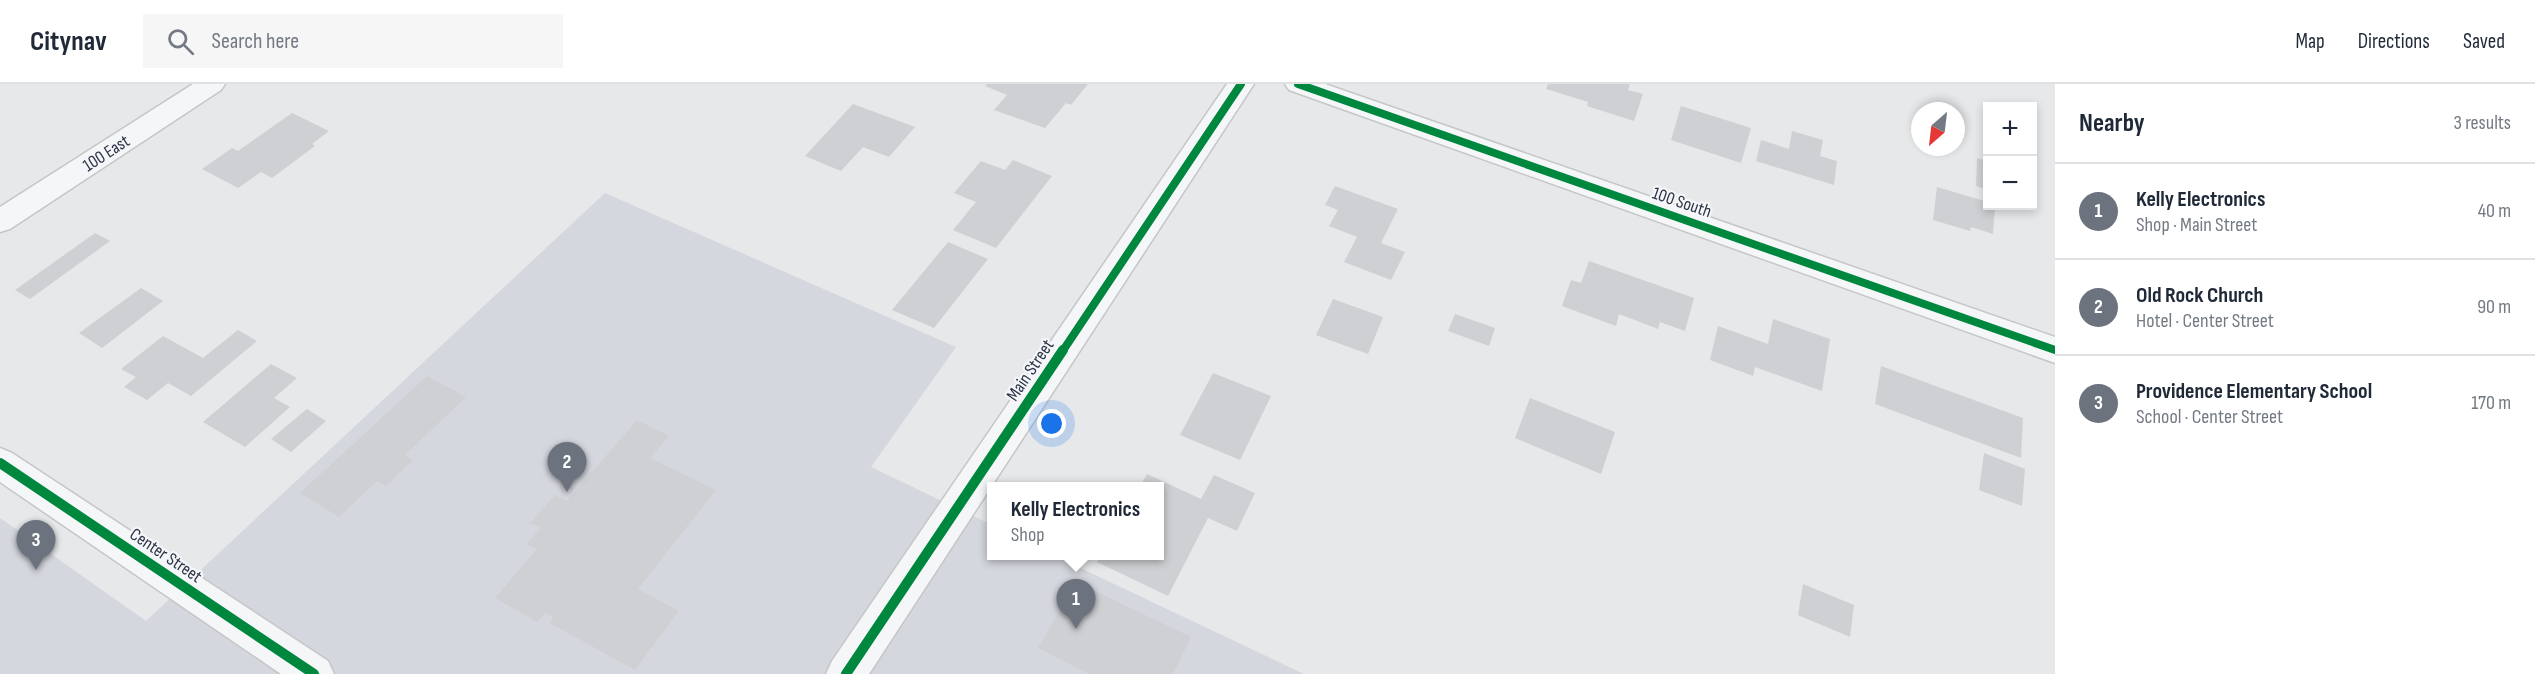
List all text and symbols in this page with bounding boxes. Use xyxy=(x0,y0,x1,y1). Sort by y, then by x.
search box xyxy=(143,14,563,68)
text: Citynav xyxy=(30,25,107,58)
icon: search xyxy=(164,25,197,58)
text: Search here xyxy=(212,28,299,55)
text: Map xyxy=(2295,29,2325,54)
text: Directions xyxy=(2358,29,2430,54)
text: Saved xyxy=(2463,29,2505,54)
north arrow xyxy=(1911,102,1965,156)
map controls xyxy=(1983,102,2037,210)
button: + xyxy=(1983,102,2037,156)
text: Nearby xyxy=(2079,108,2145,139)
text: 3 results xyxy=(2454,111,2511,135)
street label: 100 East xyxy=(79,130,134,176)
button: − xyxy=(1983,156,2037,210)
street label: 100 South xyxy=(1650,183,1714,222)
text: Kelly Electronics xyxy=(2136,186,2265,213)
text: 1 xyxy=(2095,199,2102,223)
text: 40 m xyxy=(2478,199,2511,223)
text: Shop · Main Street xyxy=(2136,213,2257,237)
text: Old Rock Church xyxy=(2136,282,2263,309)
text: 2 xyxy=(2094,295,2103,319)
text: 90 m xyxy=(2477,295,2511,319)
text: Hotel · Center Street xyxy=(2136,309,2274,333)
street label: Main Street xyxy=(1002,335,1059,405)
text: Providence Elementary School xyxy=(2136,378,2372,405)
text: 3 xyxy=(2094,391,2103,415)
text: 170 m xyxy=(2471,391,2511,415)
text: School · Center Street xyxy=(2136,405,2283,429)
your location xyxy=(1037,409,1066,438)
pin: 2 xyxy=(548,442,586,492)
popup xyxy=(987,482,1164,560)
text: Kelly Electronics xyxy=(1011,496,1140,523)
pin: 3 xyxy=(16,520,56,570)
text: Shop xyxy=(1011,523,1045,547)
street label: Center Street xyxy=(126,524,206,587)
pin: 1 xyxy=(1056,580,1096,629)

